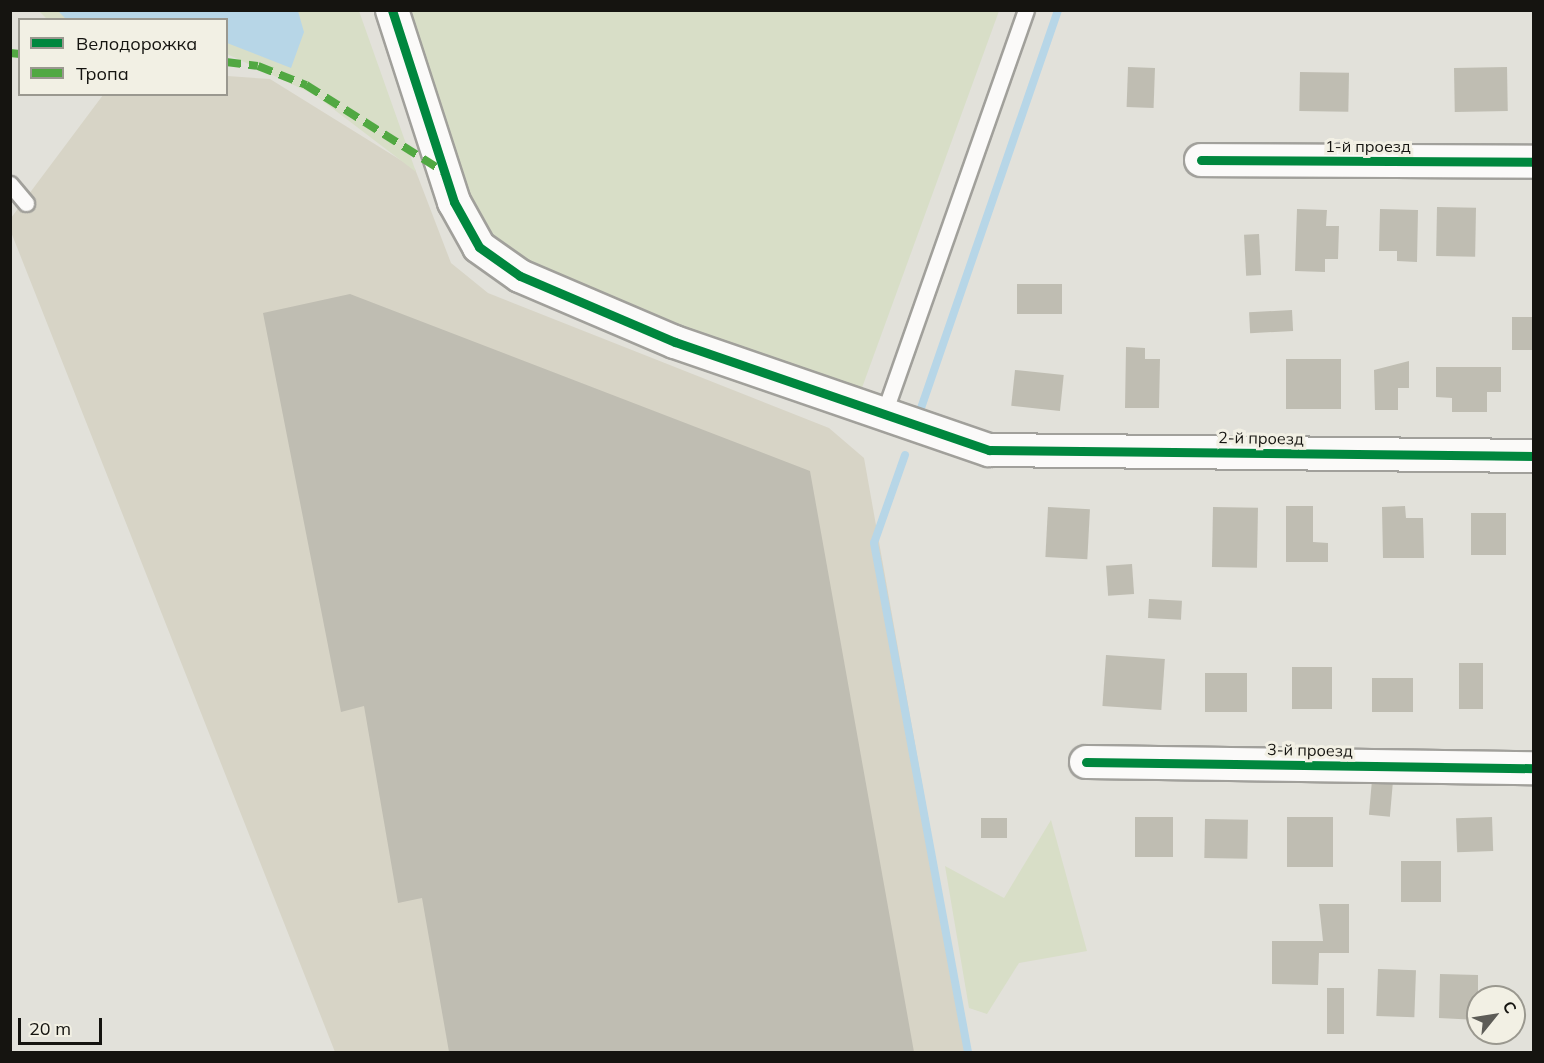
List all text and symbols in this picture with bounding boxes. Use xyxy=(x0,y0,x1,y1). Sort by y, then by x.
legend xyxy=(18,18,228,96)
text: Велодорожка xyxy=(76,32,197,55)
text: Тропа xyxy=(76,62,129,85)
street label: 1-й проезд xyxy=(1325,136,1411,156)
street label: 2-й проезд xyxy=(1218,428,1304,448)
street label: 3-й проезд xyxy=(1267,740,1353,760)
north arrow xyxy=(1466,985,1526,1045)
text: С xyxy=(1498,997,1521,1017)
scale bar xyxy=(21,1006,105,1044)
text: 20 m xyxy=(29,1017,71,1040)

